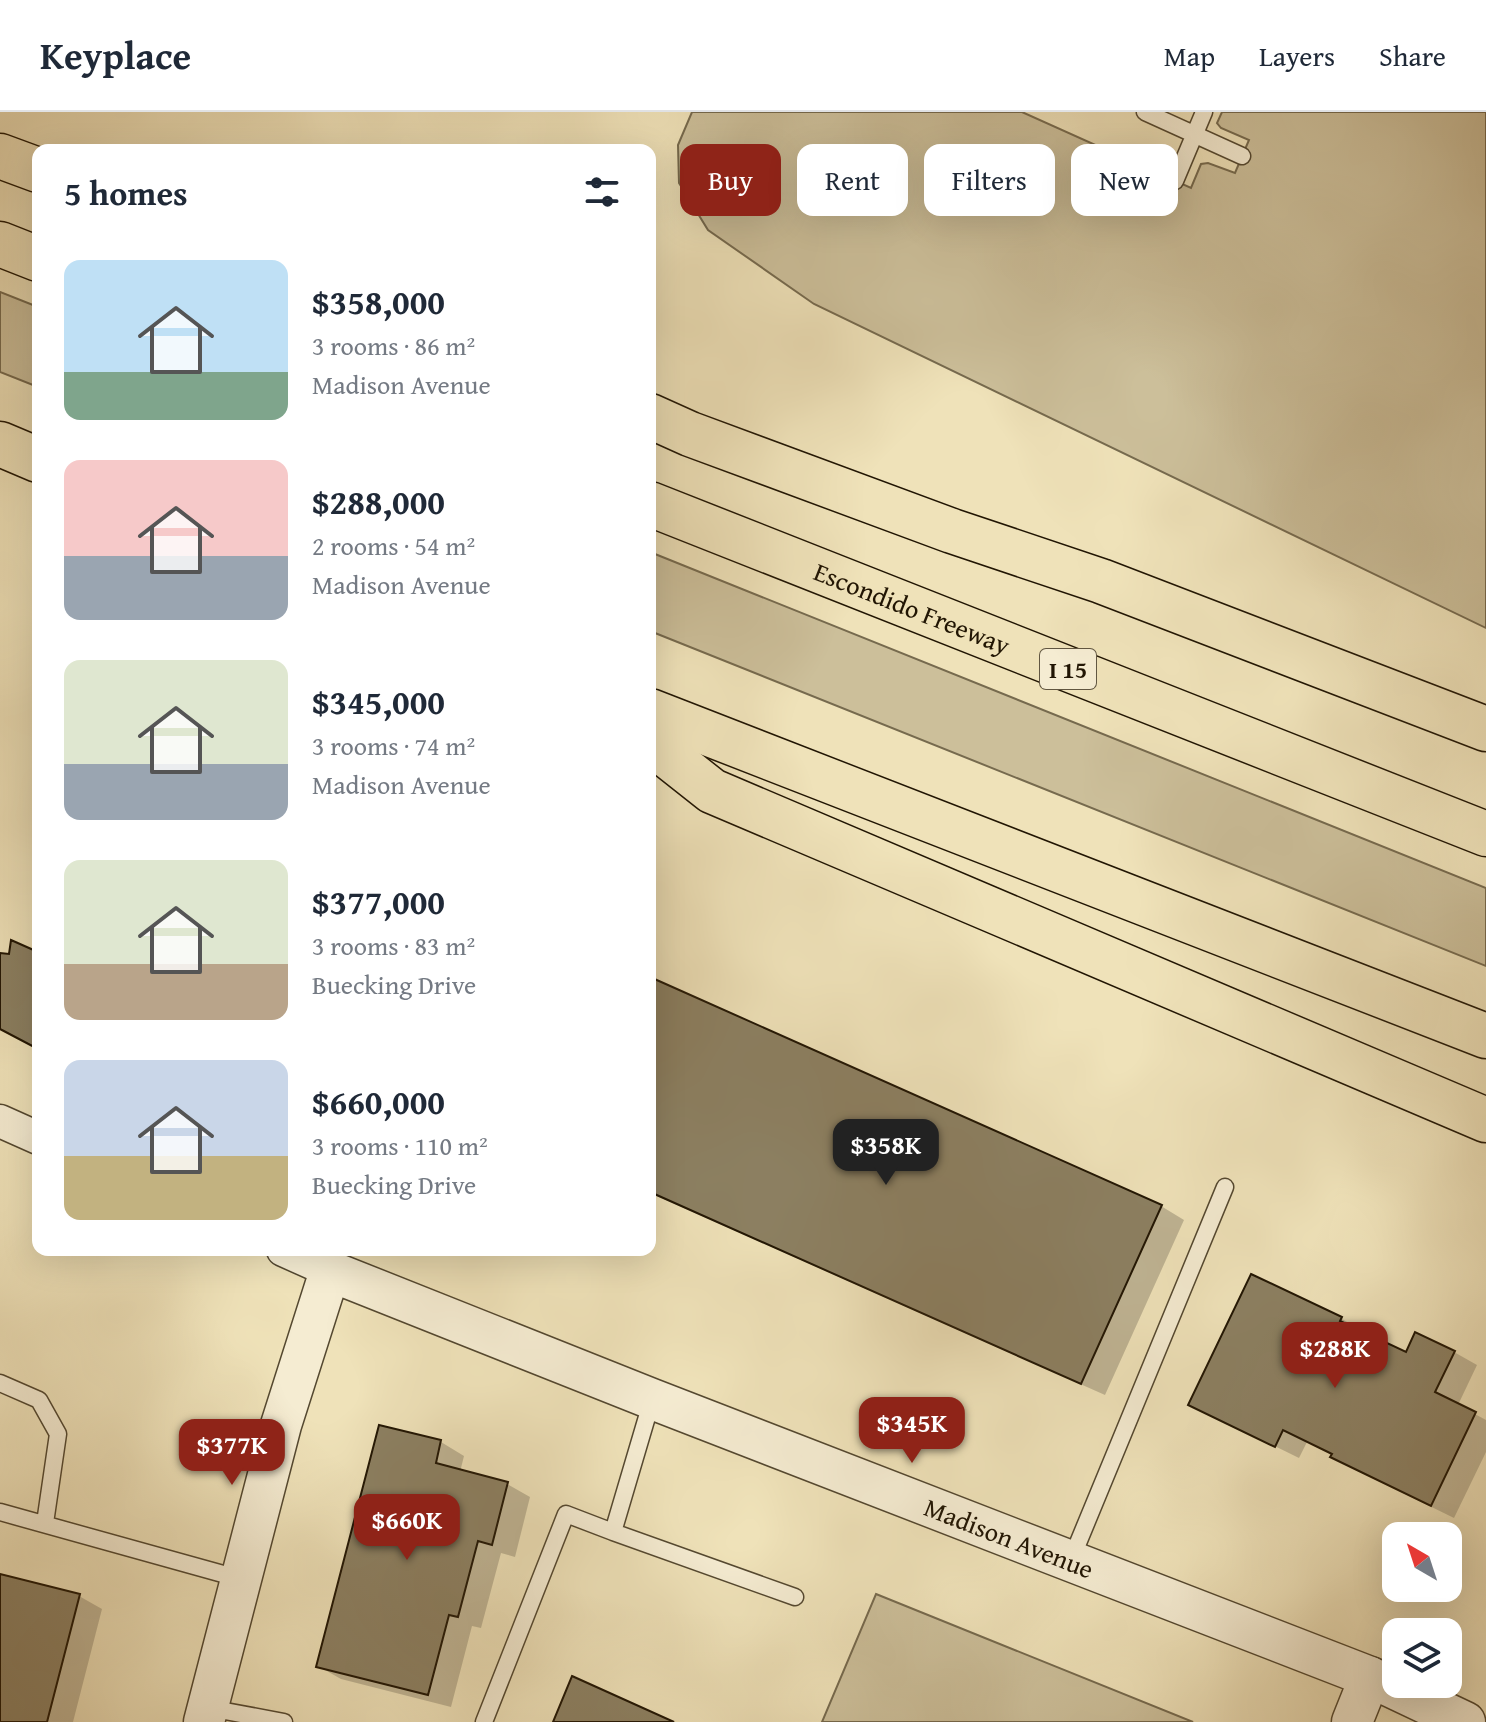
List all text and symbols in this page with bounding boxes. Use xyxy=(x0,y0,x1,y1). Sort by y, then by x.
text: Keyplace xyxy=(40,27,191,83)
text: Map xyxy=(1164,35,1215,76)
text: Layers xyxy=(1259,35,1335,76)
text: Share xyxy=(1379,35,1446,76)
chip: Buy xyxy=(680,144,781,216)
chip: Rent xyxy=(797,144,908,216)
chip: Filters xyxy=(924,144,1055,216)
chip: New xyxy=(1071,144,1178,216)
text: 5 homes xyxy=(64,168,188,217)
icon: filters xyxy=(580,170,624,214)
text: $358,000 xyxy=(312,277,445,326)
icon: home xyxy=(128,292,224,388)
text: 3 rooms · 86 m² xyxy=(312,326,475,365)
text: Madison Avenue xyxy=(312,365,491,404)
text: $288,000 xyxy=(312,477,445,526)
icon: home xyxy=(128,492,224,588)
text: 2 rooms · 54 m² xyxy=(312,526,475,565)
street label: Escondido Freeway xyxy=(809,551,1016,664)
text: Madison Avenue xyxy=(312,565,491,604)
road number: I 15 xyxy=(1040,649,1096,689)
text: $345,000 xyxy=(312,677,445,726)
icon: home xyxy=(128,692,224,788)
text: 3 rooms · 74 m² xyxy=(312,726,475,765)
text: Madison Avenue xyxy=(312,765,491,804)
text: $377,000 xyxy=(312,877,445,926)
icon: home xyxy=(128,892,224,988)
text: 3 rooms · 83 m² xyxy=(312,926,475,965)
text: Buecking Drive xyxy=(312,965,476,1004)
text: $660,000 xyxy=(312,1077,445,1126)
icon: home xyxy=(128,1092,224,1188)
pin: $358K xyxy=(830,1119,942,1187)
text: $358K xyxy=(851,1125,921,1164)
text: 3 rooms · 110 m² xyxy=(312,1126,488,1165)
text: Buecking Drive xyxy=(312,1165,476,1204)
pin: $288K xyxy=(1279,1322,1391,1390)
text: $288K xyxy=(1300,1328,1370,1367)
pin: $345K xyxy=(856,1397,968,1465)
text: $345K xyxy=(877,1403,947,1442)
pin: $377K xyxy=(176,1419,288,1487)
text: $377K xyxy=(197,1425,267,1464)
street label: Madison Avenue xyxy=(919,1487,1100,1588)
pin: $660K xyxy=(351,1494,463,1562)
text: $660K xyxy=(372,1500,442,1539)
north arrow xyxy=(1382,1522,1462,1602)
map controls xyxy=(1382,1522,1462,1698)
button: layers xyxy=(1382,1618,1462,1698)

